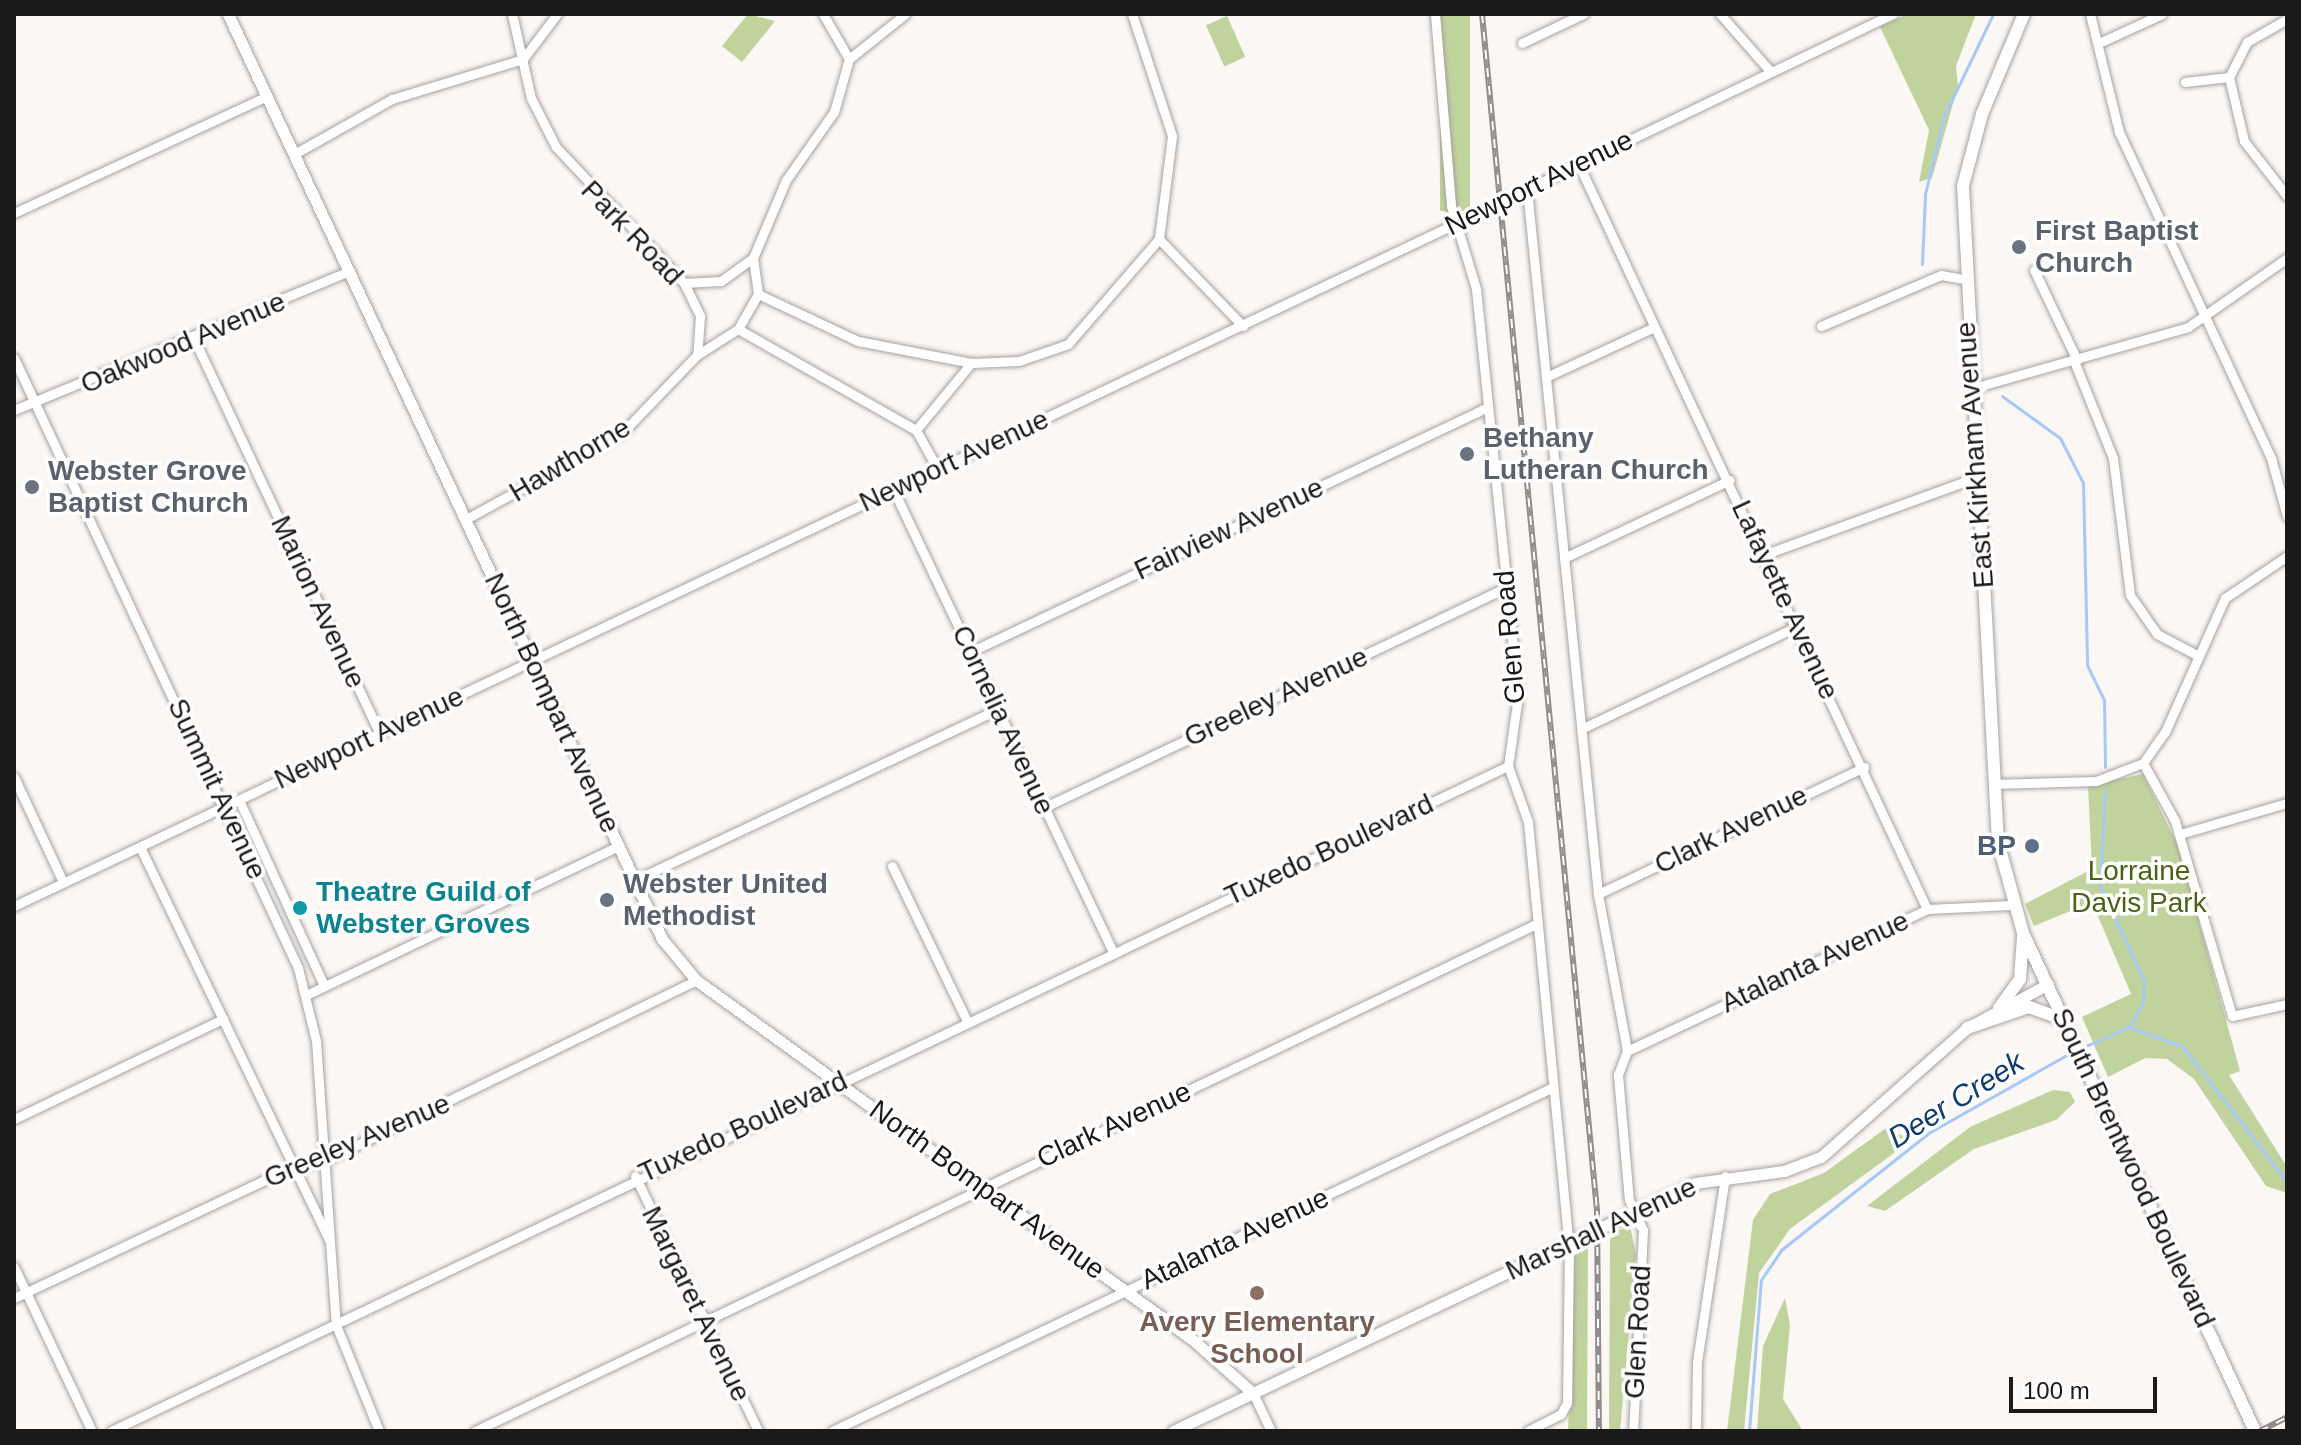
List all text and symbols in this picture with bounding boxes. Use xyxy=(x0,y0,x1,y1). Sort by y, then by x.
street label: Newport Avenue xyxy=(1439,123,1639,243)
street label: Park Road xyxy=(574,174,690,292)
place label: First Baptist Church xyxy=(2035,214,2198,280)
marker: First Baptist Church xyxy=(2010,238,2028,256)
street label: Oakwood Avenue xyxy=(75,284,291,402)
street label: East Kirkham Avenue xyxy=(1949,320,2001,590)
street label: Newport Avenue xyxy=(853,402,1055,520)
street label: Hawthorne xyxy=(503,411,637,509)
place label: Bethany Lutheran Church xyxy=(1483,421,1709,487)
marker: Bethany Lutheran Church xyxy=(1458,445,1476,463)
place label: Webster Grove Baptist Church xyxy=(48,454,249,520)
street label: Fairview Avenue xyxy=(1128,470,1330,588)
marker: Webster Grove Baptist Church xyxy=(23,478,41,496)
street label: Lafayette Avenue xyxy=(1724,494,1846,706)
street label: Marion Avenue xyxy=(263,510,373,694)
street label: North Bompart Avenue xyxy=(477,567,627,839)
street label: Glen Road xyxy=(1487,569,1533,705)
street label: Cornelia Avenue xyxy=(944,619,1062,821)
street label: Greeley Avenue xyxy=(1178,639,1374,755)
street label: Newport Avenue xyxy=(268,679,470,797)
street label: Summit Avenue xyxy=(160,693,274,885)
street label: Clark Avenue xyxy=(1648,778,1814,882)
street label: Tuxedo Boulevard xyxy=(1219,787,1439,913)
place label: BP xyxy=(1977,829,2016,863)
marker: BP xyxy=(2023,837,2041,855)
park label: Lorraine Davis Park xyxy=(2071,854,2207,920)
place label: Webster United Methodist xyxy=(623,867,828,933)
place label: Theatre Guild of Webster Groves xyxy=(316,875,531,941)
marker: Webster United Methodist xyxy=(598,891,616,909)
marker: Theatre Guild of Webster Groves xyxy=(291,899,309,917)
street label: Atalanta Avenue xyxy=(1715,903,1915,1021)
street label: South Brentwood Boulevard xyxy=(2044,1003,2222,1333)
water label: Deer Creek xyxy=(1881,1044,2031,1156)
street label: Tuxedo Boulevard xyxy=(633,1064,853,1190)
street label: Clark Avenue xyxy=(1031,1074,1197,1176)
street label: Greeley Avenue xyxy=(258,1086,456,1196)
street label: North Bompart Avenue xyxy=(862,1093,1112,1287)
street label: Marshall Avenue xyxy=(1500,1170,1702,1288)
street label: Atalanta Avenue xyxy=(1135,1180,1335,1298)
street label: Margaret Avenue xyxy=(634,1200,758,1408)
street label: Glen Road xyxy=(1618,1264,1658,1400)
marker: Avery Elementary School xyxy=(1248,1284,1266,1302)
place label: Avery Elementary School xyxy=(1139,1305,1375,1371)
scale bar xyxy=(2013,1361,2161,1411)
text: 100 m xyxy=(2023,1377,2090,1404)

